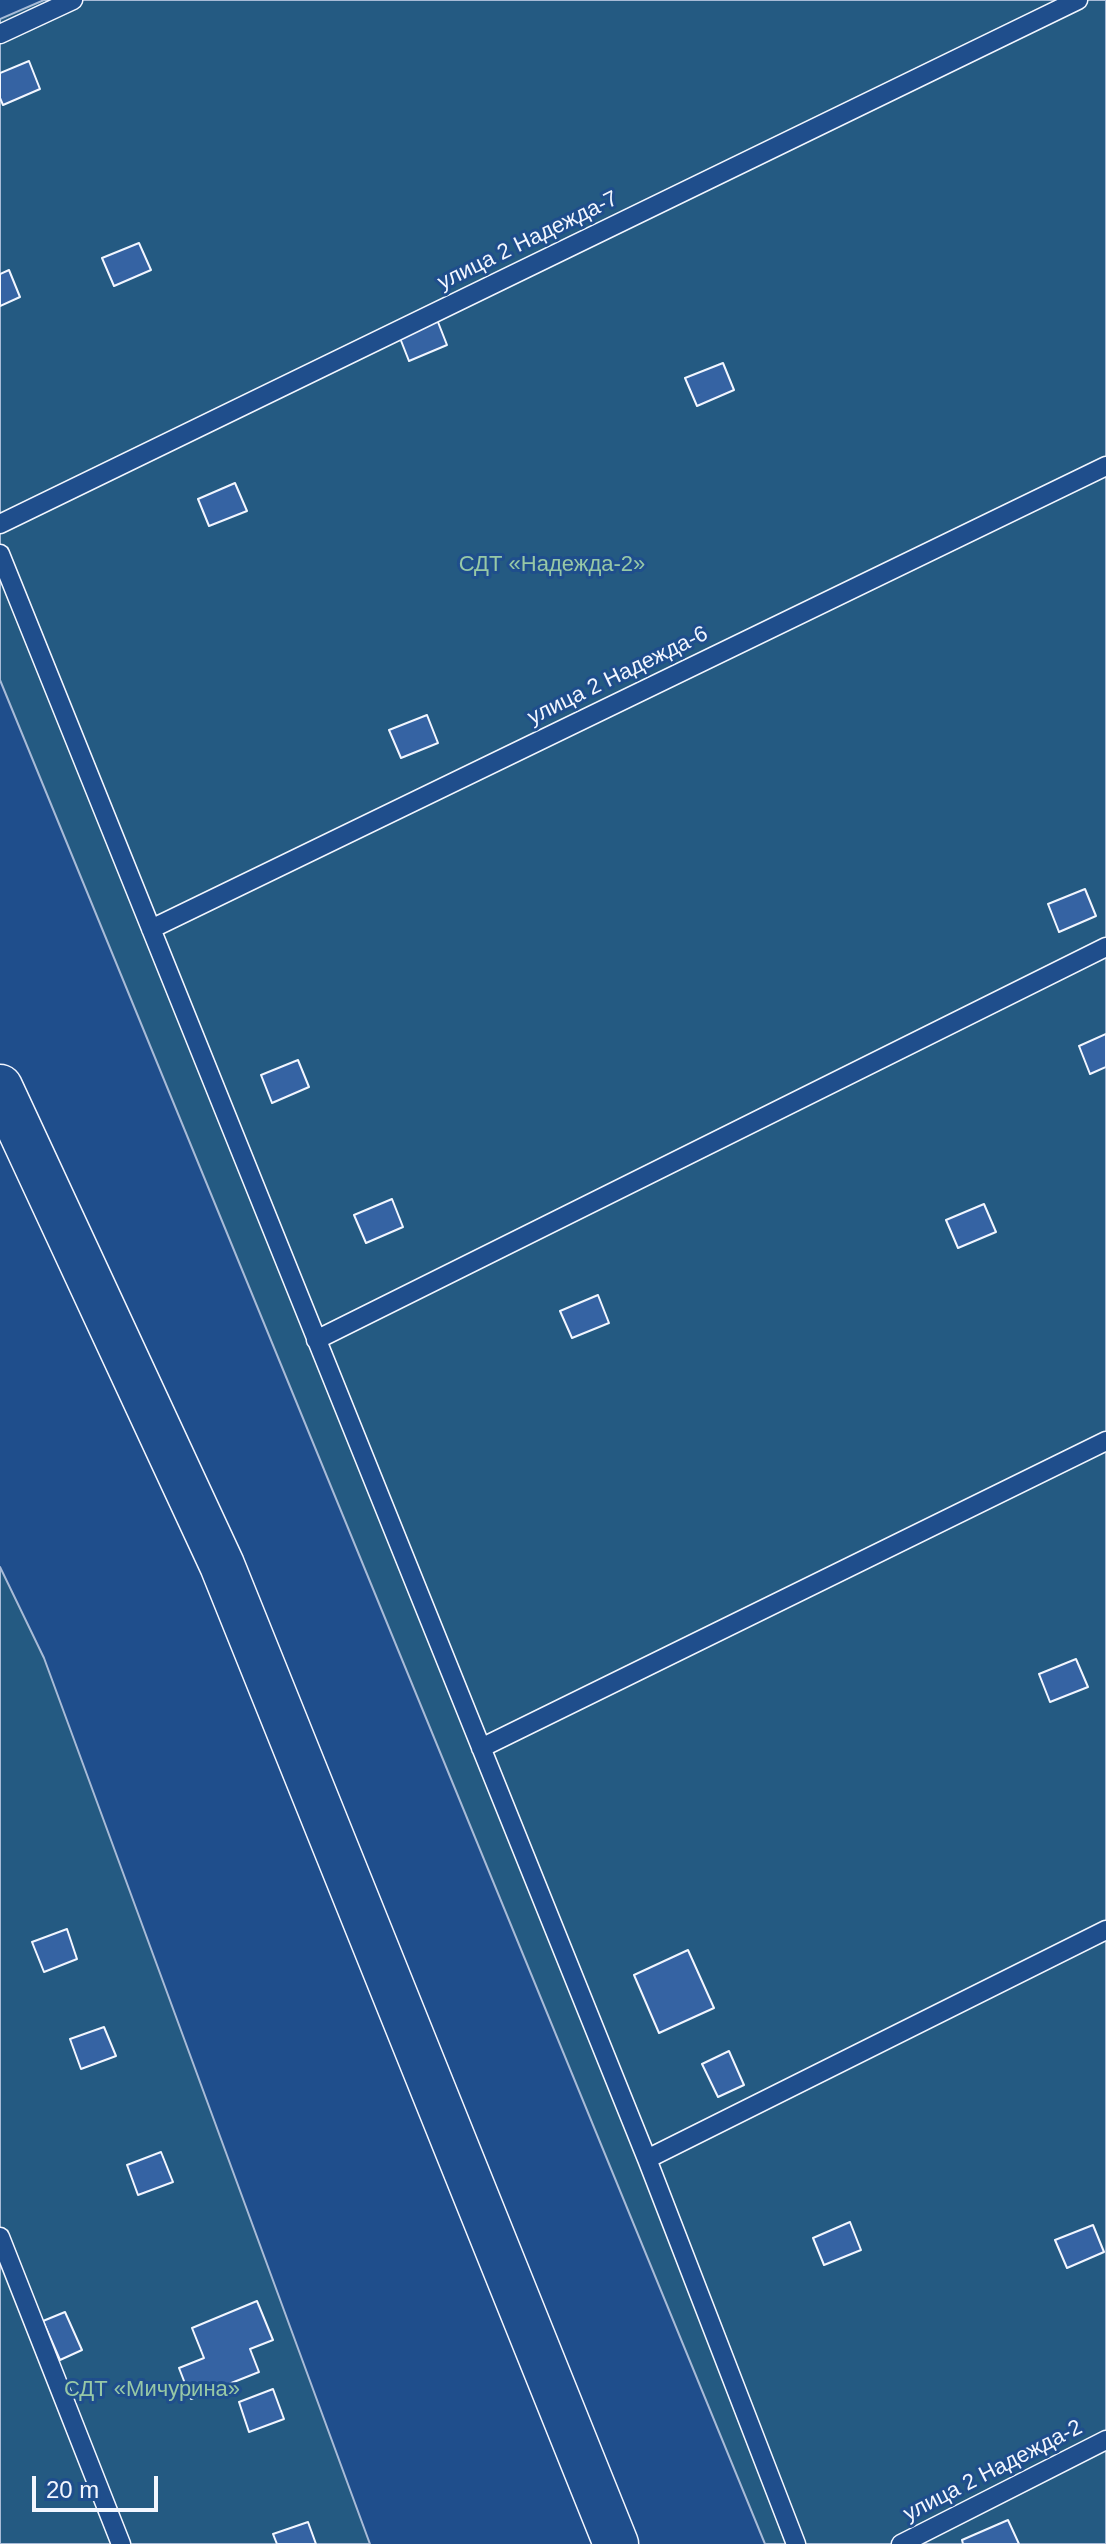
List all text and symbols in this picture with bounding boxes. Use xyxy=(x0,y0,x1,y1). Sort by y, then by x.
street label: улица 2 Надежда-7 xyxy=(434,186,622,296)
park label: СДТ «Надежда-2» xyxy=(459,552,645,578)
street label: улица 2 Надежда-6 xyxy=(524,621,712,731)
park label: СДТ «Мичурина» xyxy=(64,2377,240,2403)
street label: улица 2 Надежда-2 xyxy=(899,2414,1087,2528)
scale bar xyxy=(36,2460,162,2510)
text: 20 m xyxy=(46,2476,99,2503)

